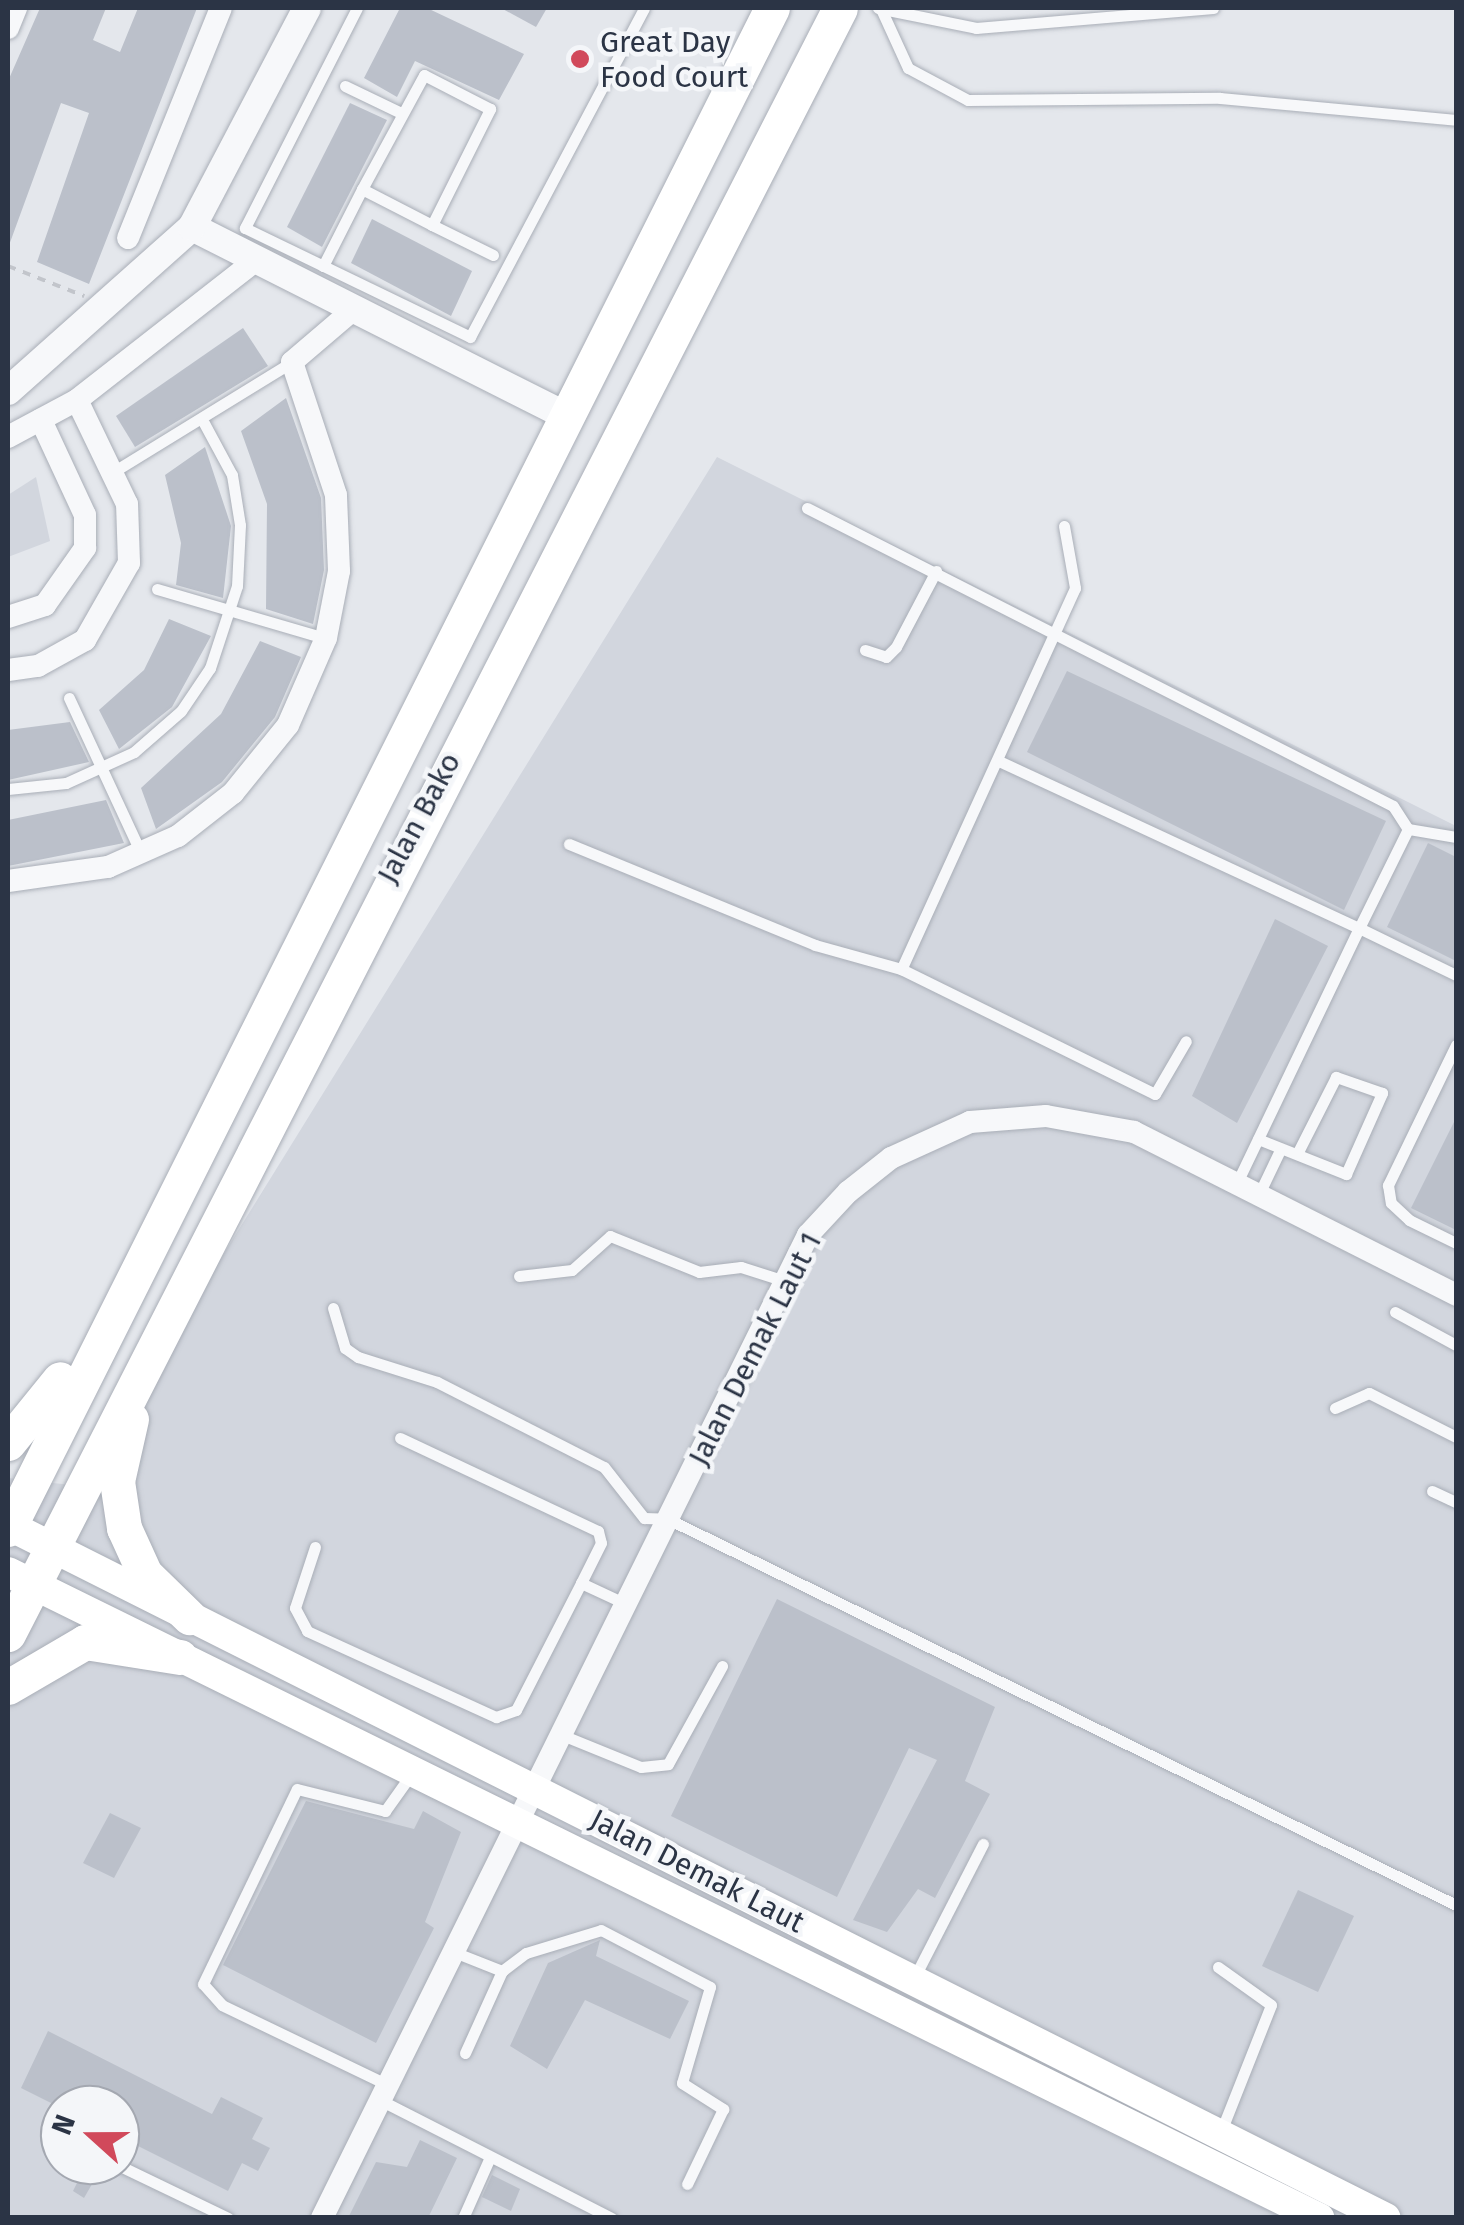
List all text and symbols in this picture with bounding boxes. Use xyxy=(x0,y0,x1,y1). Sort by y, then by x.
place label: Great Day Food Court xyxy=(600,24,748,94)
marker: Great Day Food Court xyxy=(569,48,591,70)
street label: Jalan Bako xyxy=(370,746,468,890)
street label: Jalan Demak Laut 1 xyxy=(681,1226,829,1472)
street label: Jalan Demak Laut xyxy=(584,1801,810,1941)
north arrow xyxy=(40,2085,140,2185)
text: N xyxy=(45,2110,82,2139)

